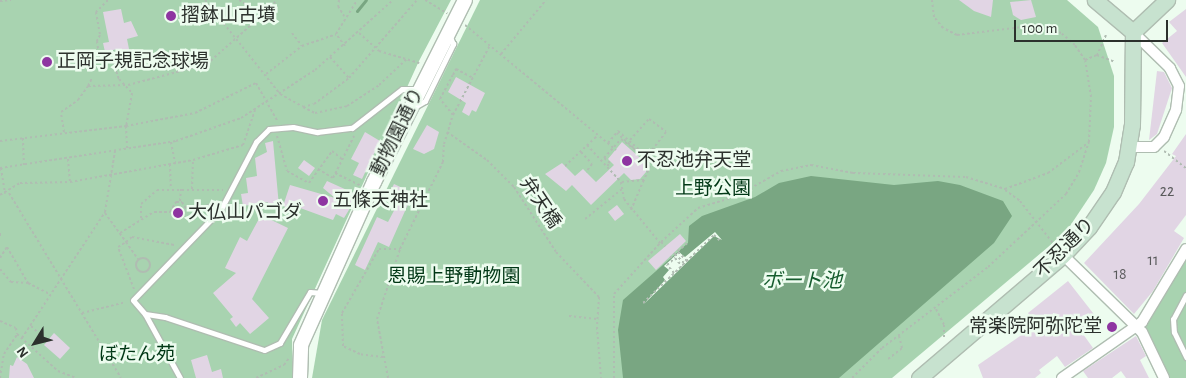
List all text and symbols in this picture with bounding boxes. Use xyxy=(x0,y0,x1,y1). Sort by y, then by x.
place label: 摺鉢山古墳 xyxy=(181,5,276,27)
marker: 摺鉢山古墳 xyxy=(165,10,177,22)
scale bar xyxy=(1016,10,1170,42)
text: 100 m xyxy=(1022,21,1057,36)
place label: 正岡子規記念球場 xyxy=(57,51,209,73)
marker: 正岡子規記念球場 xyxy=(41,56,53,68)
street label: 動物園通り xyxy=(367,84,429,180)
place label: 不忍池弁天堂 xyxy=(637,150,751,172)
marker: 不忍池弁天堂 xyxy=(621,155,633,167)
street label: 弁天橋 xyxy=(515,173,565,233)
park label: 上野公園 xyxy=(675,178,751,200)
house number: 22 xyxy=(1160,181,1174,201)
place label: 五條天神社 xyxy=(333,190,428,212)
marker: 五條天神社 xyxy=(317,195,329,207)
place label: 大仏山パゴダ xyxy=(188,202,302,224)
marker: 大仏山パゴダ xyxy=(172,207,184,219)
street label: 不忍通り xyxy=(1030,213,1100,283)
house number: 11 xyxy=(1147,250,1159,270)
house number: 18 xyxy=(1113,264,1127,284)
park label: 恩賜上野動物園 xyxy=(388,266,520,288)
water label: ボート池 xyxy=(762,269,842,293)
place label: 常楽院阿弥陀堂 xyxy=(969,316,1102,338)
north arrow xyxy=(10,318,60,368)
marker: 常楽院阿弥陀堂 xyxy=(1106,321,1118,333)
text: N xyxy=(14,344,31,360)
park label: ぼたん苑 xyxy=(99,344,175,366)

